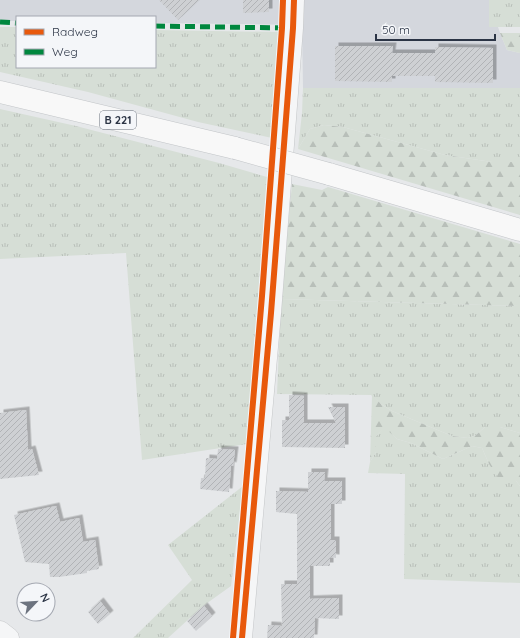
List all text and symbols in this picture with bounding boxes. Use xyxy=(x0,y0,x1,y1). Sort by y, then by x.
legend xyxy=(16,16,156,68)
scale bar xyxy=(376,16,495,42)
text: 50 m xyxy=(382,22,410,37)
text: Radweg xyxy=(52,24,98,39)
text: Weg xyxy=(52,44,78,59)
road number: B 221 xyxy=(100,111,136,129)
north arrow xyxy=(16,582,56,622)
text: N xyxy=(37,591,53,604)

